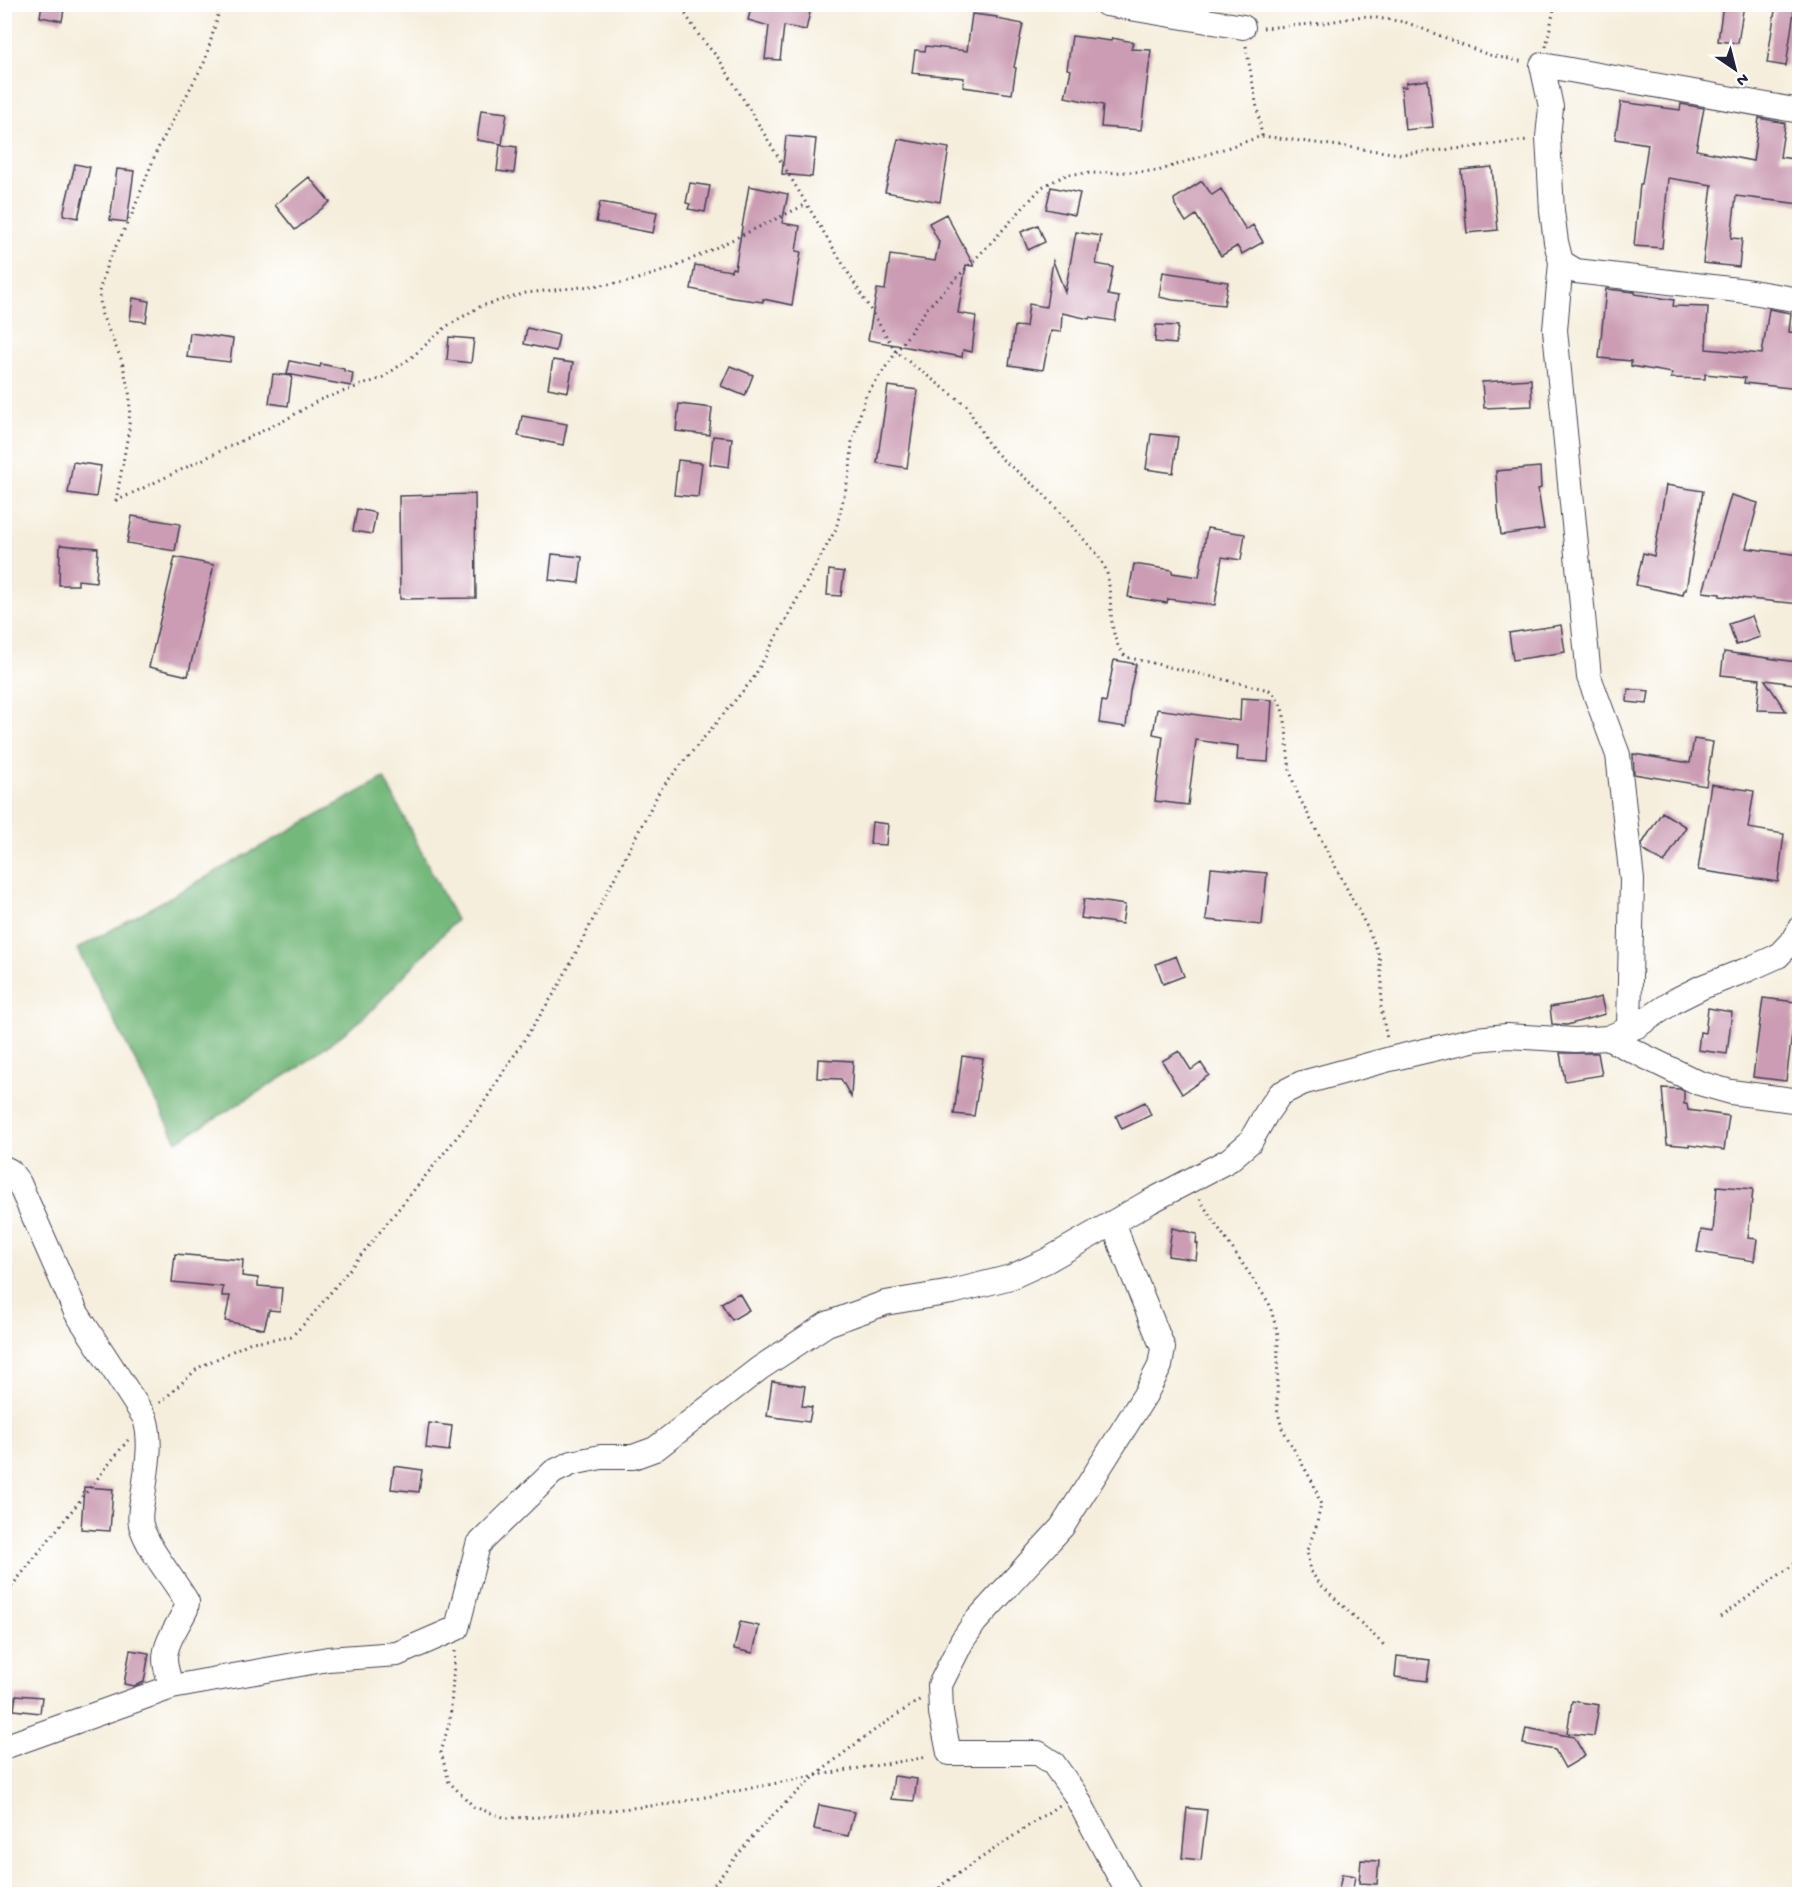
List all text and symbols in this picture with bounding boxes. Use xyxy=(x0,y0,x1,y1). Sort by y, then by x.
north arrow xyxy=(1705,39,1765,99)
text: N xyxy=(1731,68,1751,90)

